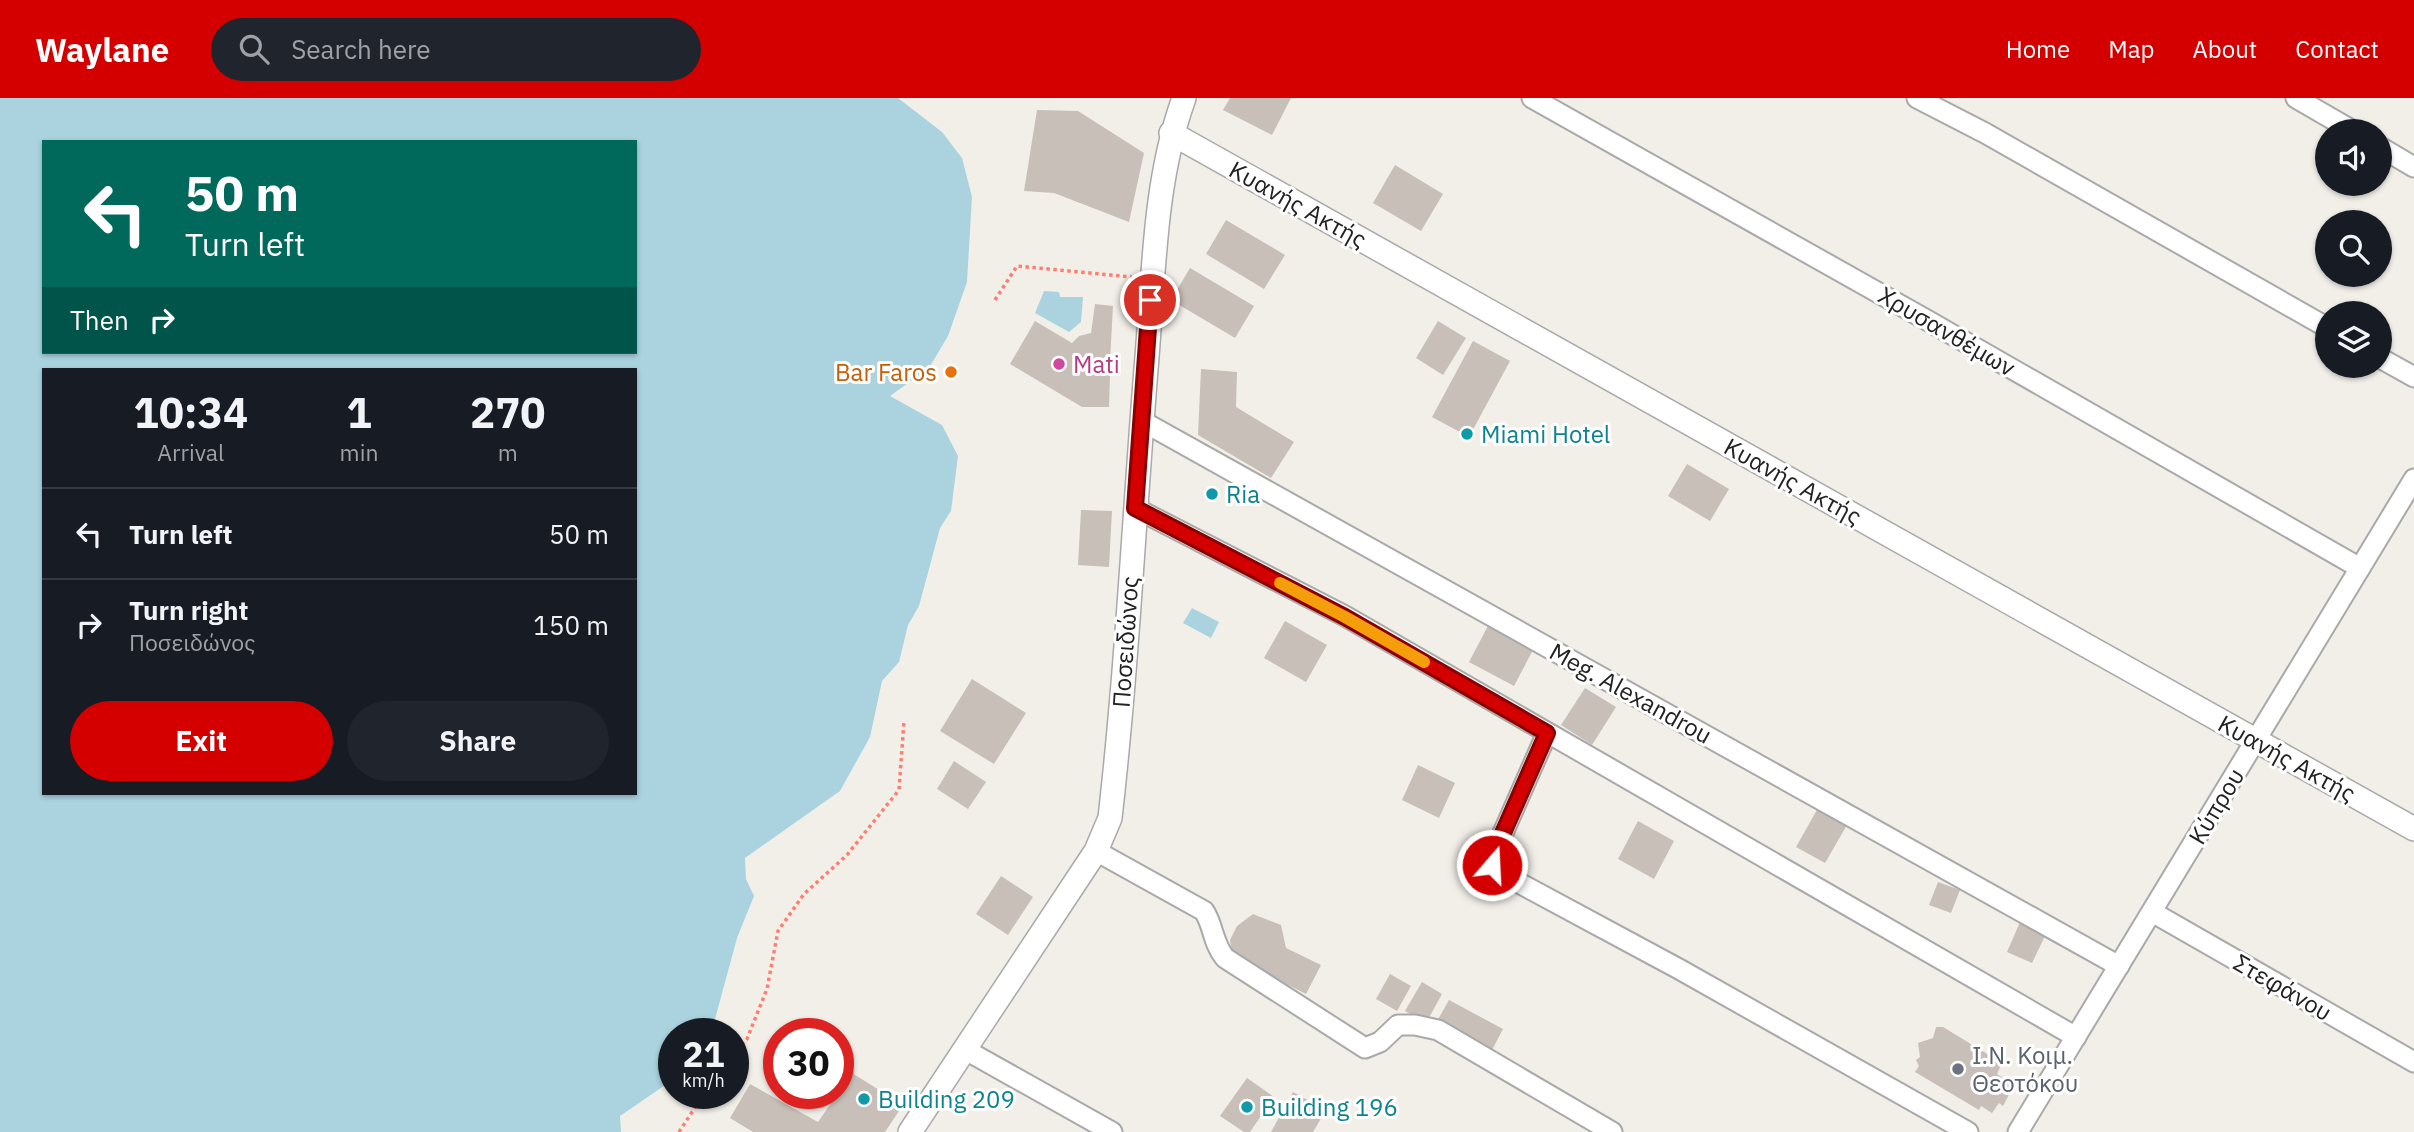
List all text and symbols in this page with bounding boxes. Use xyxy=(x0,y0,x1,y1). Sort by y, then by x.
search box xyxy=(211,18,701,81)
text: Waylane xyxy=(35,28,169,71)
icon: search xyxy=(235,30,273,68)
text: Search here xyxy=(291,32,431,66)
text: Home xyxy=(2006,33,2070,65)
text: Map xyxy=(2108,33,2154,65)
text: About xyxy=(2192,33,2257,65)
text: Contact xyxy=(2295,33,2379,65)
map controls xyxy=(2315,119,2392,378)
button: sound xyxy=(2315,119,2392,196)
street label: Κυανής Ακτής xyxy=(1224,153,1372,255)
text: 50 m xyxy=(185,161,299,224)
icon: left xyxy=(70,168,161,259)
button: search xyxy=(2315,210,2392,287)
text: Turn left xyxy=(185,223,305,265)
pin xyxy=(1120,270,1180,330)
street label: Χρυσανθέμων xyxy=(1873,279,2021,383)
icon: arrive xyxy=(1131,281,1169,319)
icon: right xyxy=(143,301,181,339)
button: layers xyxy=(2315,301,2392,378)
text: Then xyxy=(70,303,129,337)
place label: Mati xyxy=(1073,348,1120,380)
place label: Bar Faros xyxy=(835,356,937,388)
marker: Mati xyxy=(1051,356,1067,372)
marker: Bar Faros xyxy=(943,364,959,380)
text: 10:34 xyxy=(133,385,248,440)
text: 1 xyxy=(346,385,372,440)
text: 270 xyxy=(470,385,546,440)
place label: Miami Hotel xyxy=(1481,418,1610,450)
marker: Miami Hotel xyxy=(1459,426,1475,442)
street label: Κυανής Ακτής xyxy=(1719,430,1867,532)
text: Arrival xyxy=(157,437,224,467)
text: min xyxy=(340,437,378,467)
text: m xyxy=(498,437,518,467)
place label: Ria xyxy=(1226,478,1260,510)
marker: Ria xyxy=(1204,486,1220,502)
icon: left xyxy=(70,515,108,553)
text: Turn left xyxy=(129,517,232,551)
text: 50 m xyxy=(549,517,609,551)
street label: Ποσειδώνος xyxy=(1104,575,1146,709)
text: Turn right xyxy=(129,593,248,627)
icon: right xyxy=(70,606,108,644)
text: 150 m xyxy=(533,608,609,642)
text: Ποσειδώνος xyxy=(129,627,255,657)
street label: Meg. Alexandrou xyxy=(1544,635,1718,751)
button: Exit xyxy=(70,701,333,781)
button: Share xyxy=(347,701,609,781)
street label: Κυανής Ακτής xyxy=(2213,707,2361,809)
street label: Κύπρου xyxy=(2181,762,2251,850)
position arrow xyxy=(1455,828,1529,902)
street label: Στεφάνου xyxy=(2228,946,2338,1028)
speed limit sign: 30 xyxy=(763,1018,854,1109)
text: 21 xyxy=(682,1031,725,1077)
place label: Ι.Ν. Κοιμ. Θεοτόκου xyxy=(1972,1039,2078,1099)
marker: Ι.Ν. Κοιμ. Θεοτόκου xyxy=(1950,1061,1966,1077)
text: km/h xyxy=(682,1069,725,1092)
place label: Building 209 xyxy=(878,1083,1015,1115)
marker: Building 209 xyxy=(856,1091,872,1107)
place label: Building 196 xyxy=(1261,1091,1398,1123)
marker: Building 196 xyxy=(1239,1099,1255,1115)

